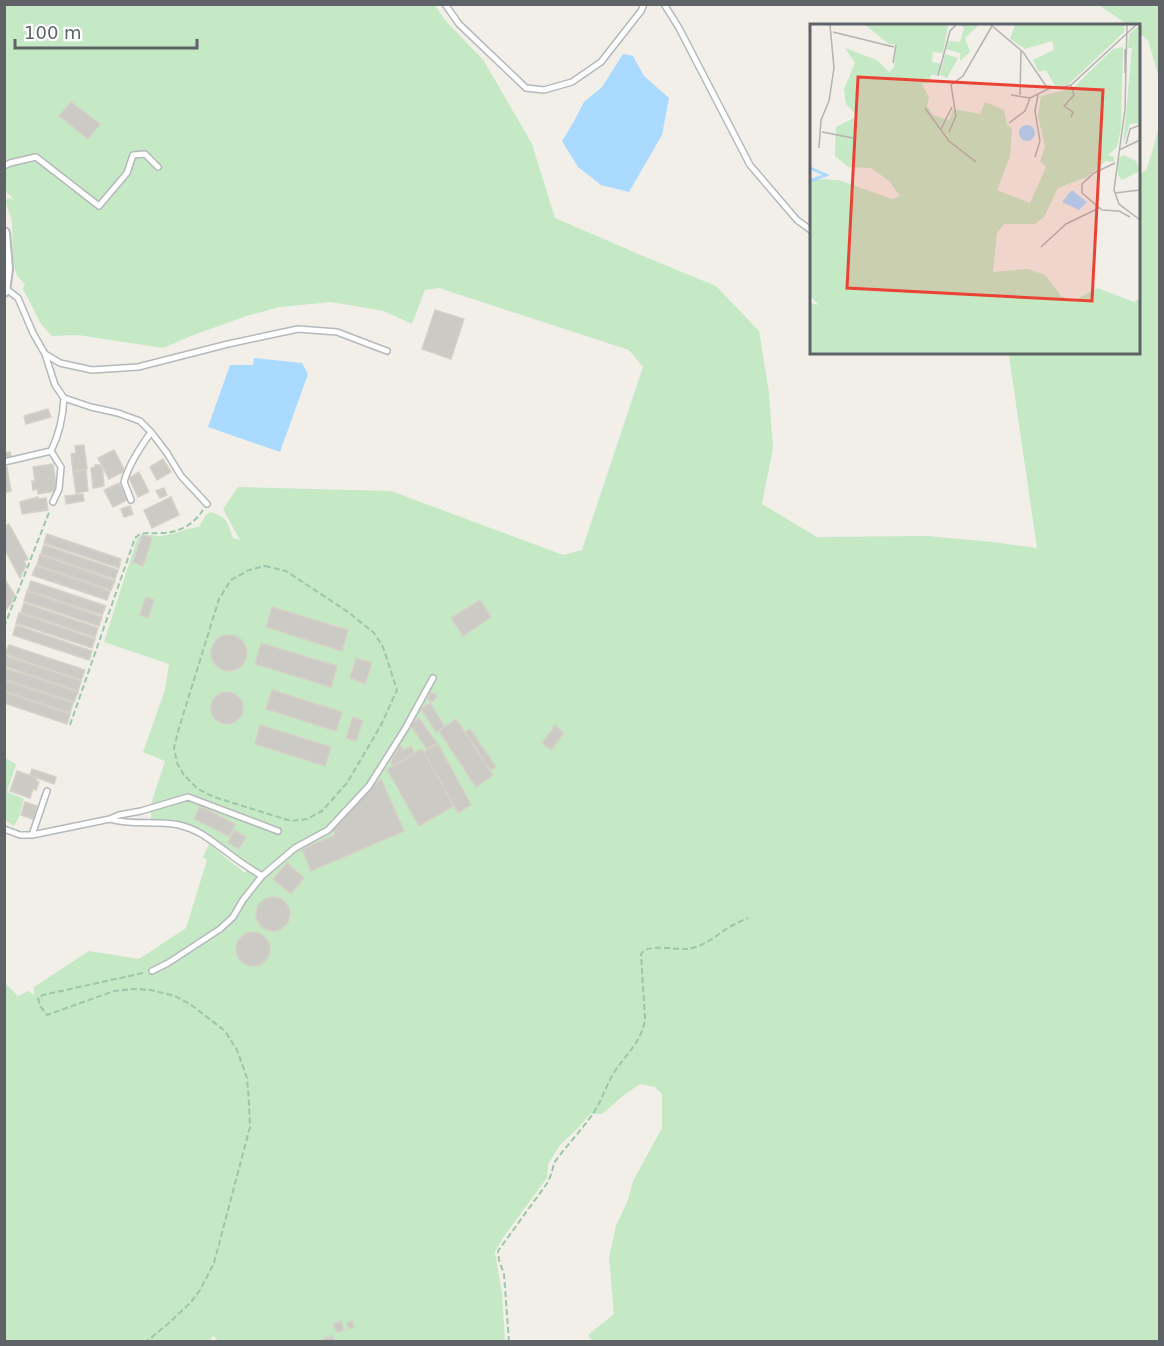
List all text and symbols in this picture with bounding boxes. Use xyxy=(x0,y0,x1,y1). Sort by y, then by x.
scale bar xyxy=(15,12,196,50)
text: 100 m xyxy=(24,22,82,43)
inset map xyxy=(810,24,1140,354)

